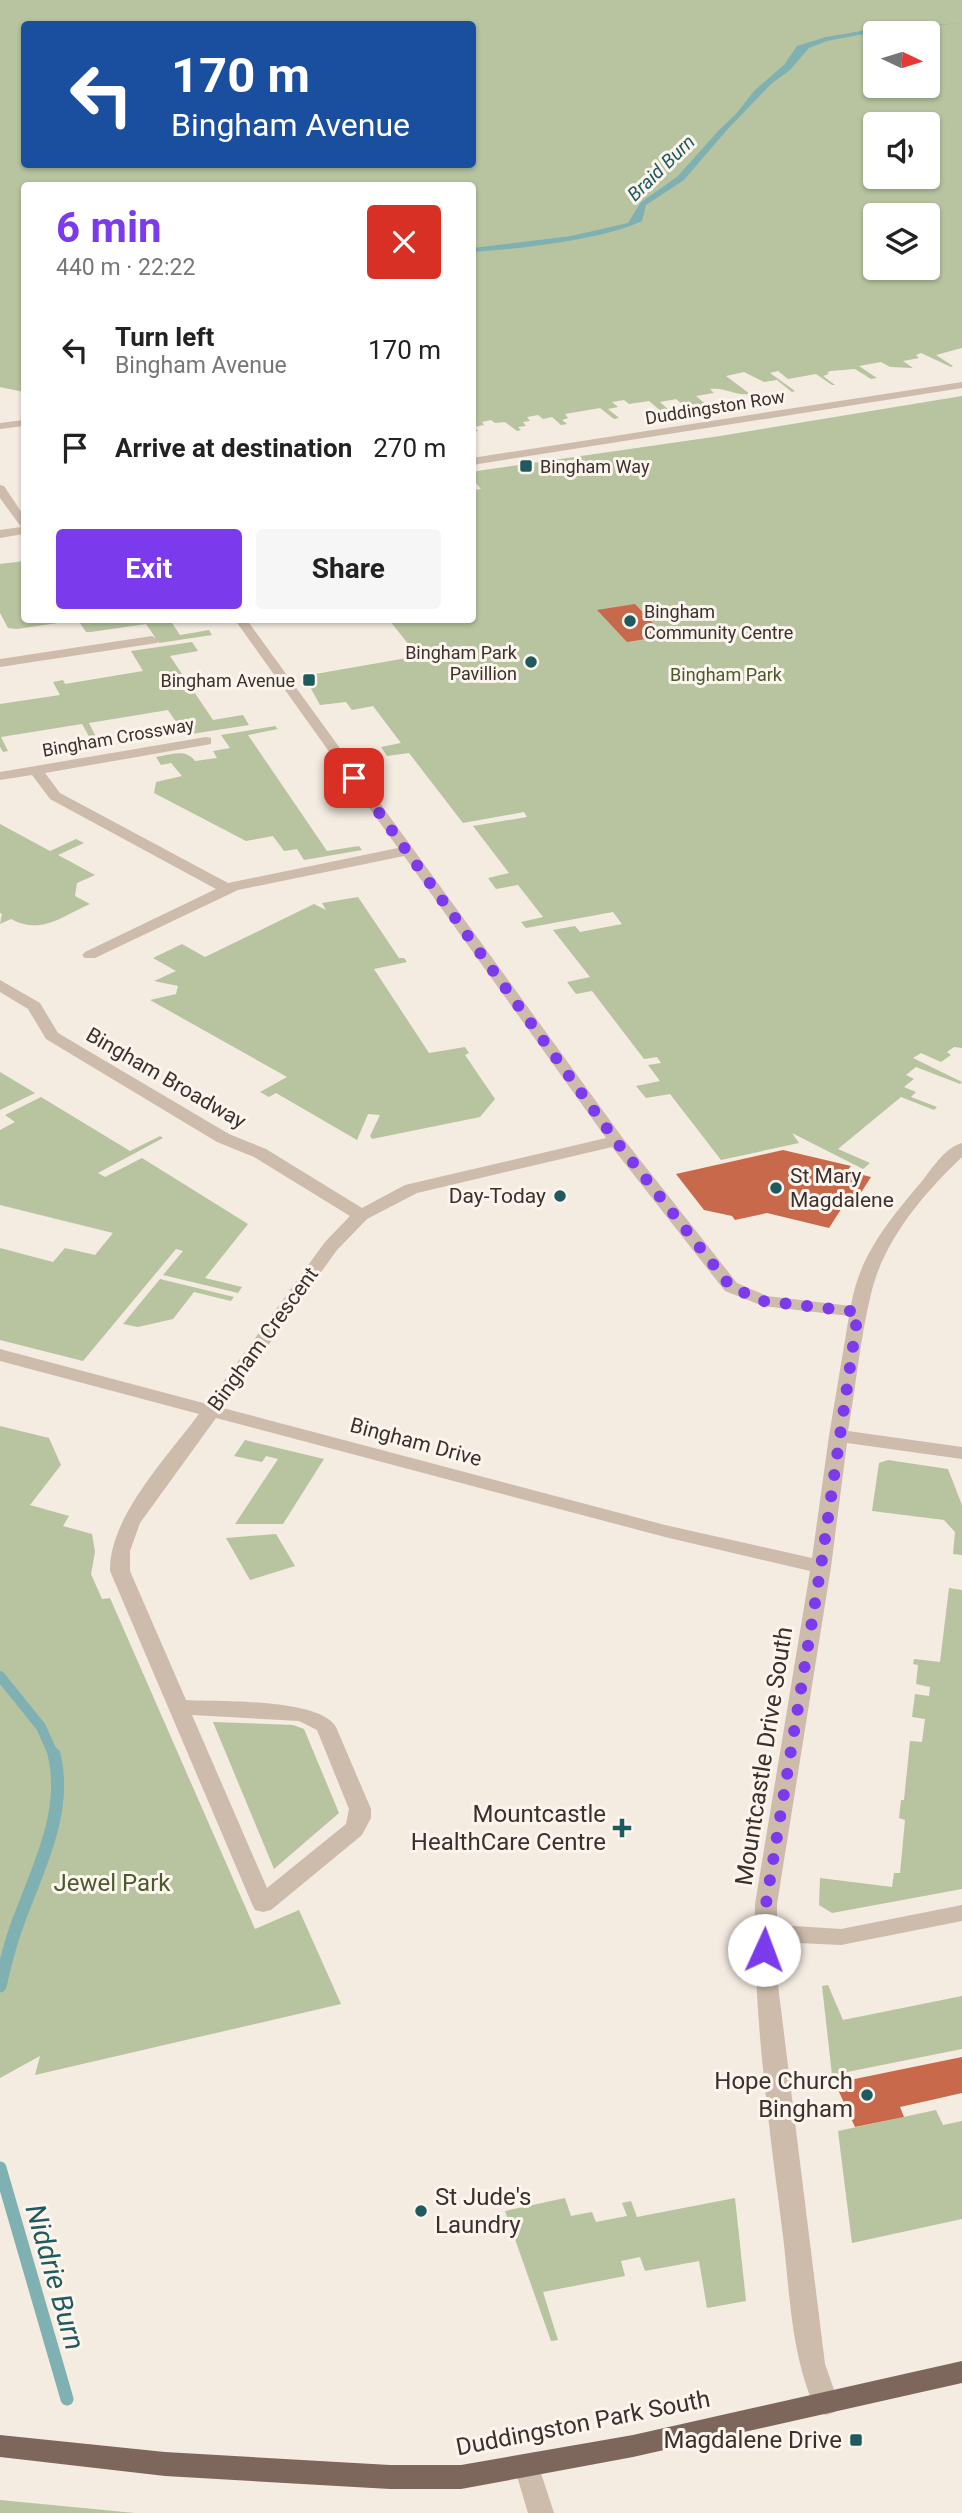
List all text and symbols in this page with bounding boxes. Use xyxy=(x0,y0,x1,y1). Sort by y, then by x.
north arrow xyxy=(863,21,940,98)
map controls xyxy=(863,21,940,280)
text: 170 m xyxy=(171,47,310,104)
icon: left xyxy=(56,49,147,140)
text: Bingham Avenue xyxy=(171,106,410,144)
button: sound xyxy=(863,112,940,189)
water label: Braid Burn xyxy=(622,130,700,206)
text: 6 min xyxy=(56,203,162,252)
button: layers xyxy=(863,203,940,280)
button: close xyxy=(367,205,441,279)
text: 440 m · 22:22 xyxy=(56,254,195,281)
text: Turn left xyxy=(115,322,214,352)
icon: left xyxy=(56,331,94,369)
text: 170 m xyxy=(368,335,441,365)
text: Bingham Avenue xyxy=(115,352,287,379)
street label: Duddingston Row xyxy=(644,386,787,428)
icon: arrive xyxy=(56,429,94,467)
text: Arrive at destination xyxy=(115,433,352,463)
text: 270 m xyxy=(373,433,446,463)
place label: Bingham Way xyxy=(540,456,650,477)
marker: Bingham Way xyxy=(518,458,534,474)
button: Exit xyxy=(56,529,242,609)
button: Share xyxy=(256,529,441,609)
place label: Bingham Community Centre xyxy=(644,601,793,643)
marker: Bingham Community Centre xyxy=(622,613,638,629)
place label: Bingham Park Pavillion xyxy=(405,642,518,684)
marker: Bingham Park Pavillion xyxy=(523,654,539,670)
park label: Bingham Park xyxy=(670,664,783,685)
place label: Bingham Avenue xyxy=(161,670,295,691)
marker: Bingham Avenue xyxy=(301,672,317,688)
street label: Bingham Crossway xyxy=(40,713,196,761)
pin xyxy=(324,748,384,808)
icon: arrive xyxy=(335,759,373,797)
street label: Bingham Broadway xyxy=(82,1023,250,1134)
place label: St Mary Magdalene xyxy=(790,1164,894,1212)
marker: St Mary Magdalene xyxy=(768,1180,784,1196)
place label: Day-Today xyxy=(449,1184,546,1208)
marker: Day-Today xyxy=(552,1188,568,1204)
street label: Bingham Crescent xyxy=(203,1263,323,1415)
street label: Bingham Drive xyxy=(348,1413,484,1471)
street label: Mountcastle Drive South xyxy=(730,1625,798,1887)
place label: Mountcastle HealthCare Centre xyxy=(411,1800,606,1856)
marker: Mountcastle HealthCare Centre xyxy=(612,1818,632,1838)
park label: Jewel Park xyxy=(54,1869,171,1897)
position arrow xyxy=(727,1913,801,1987)
place label: Hope Church Bingham xyxy=(714,2067,853,2123)
marker: Hope Church Bingham xyxy=(859,2087,875,2103)
place label: St Jude's Laundry xyxy=(435,2183,531,2239)
water label: Niddrie Burn xyxy=(18,2200,92,2354)
marker: St Jude's Laundry xyxy=(413,2203,429,2219)
street label: Duddingston Park South xyxy=(454,2385,712,2461)
place label: Magdalene Drive xyxy=(664,2426,842,2454)
marker: Magdalene Drive xyxy=(848,2432,864,2448)

